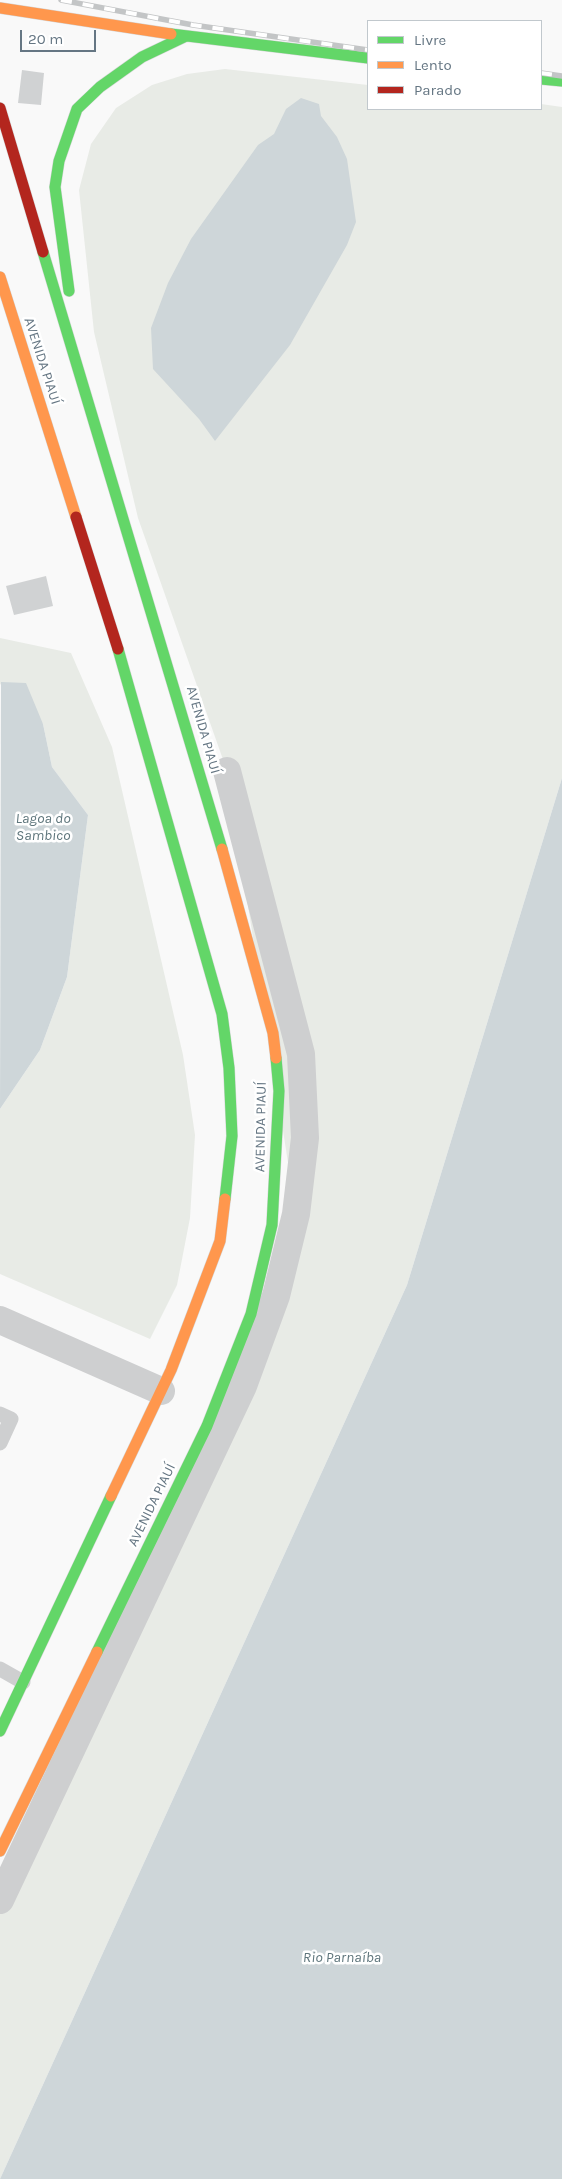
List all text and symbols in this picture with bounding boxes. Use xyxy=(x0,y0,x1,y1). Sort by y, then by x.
scale bar xyxy=(22,20,99,52)
legend xyxy=(367,20,542,110)
text: 20 m xyxy=(28,30,63,48)
text: Livre xyxy=(414,31,446,49)
text: Lento xyxy=(414,56,452,74)
text: Parado xyxy=(414,81,461,99)
street label: AVENIDA PIAUÍ xyxy=(20,315,64,407)
street label: AVENIDA PIAUÍ xyxy=(182,684,224,776)
water label: Lagoa do Sambico xyxy=(15,810,71,845)
street label: AVENIDA PIAUÍ xyxy=(252,1082,270,1172)
street label: AVENIDA PIAUÍ xyxy=(125,1461,179,1549)
water label: Rio Parnaíba xyxy=(303,1949,381,1967)

